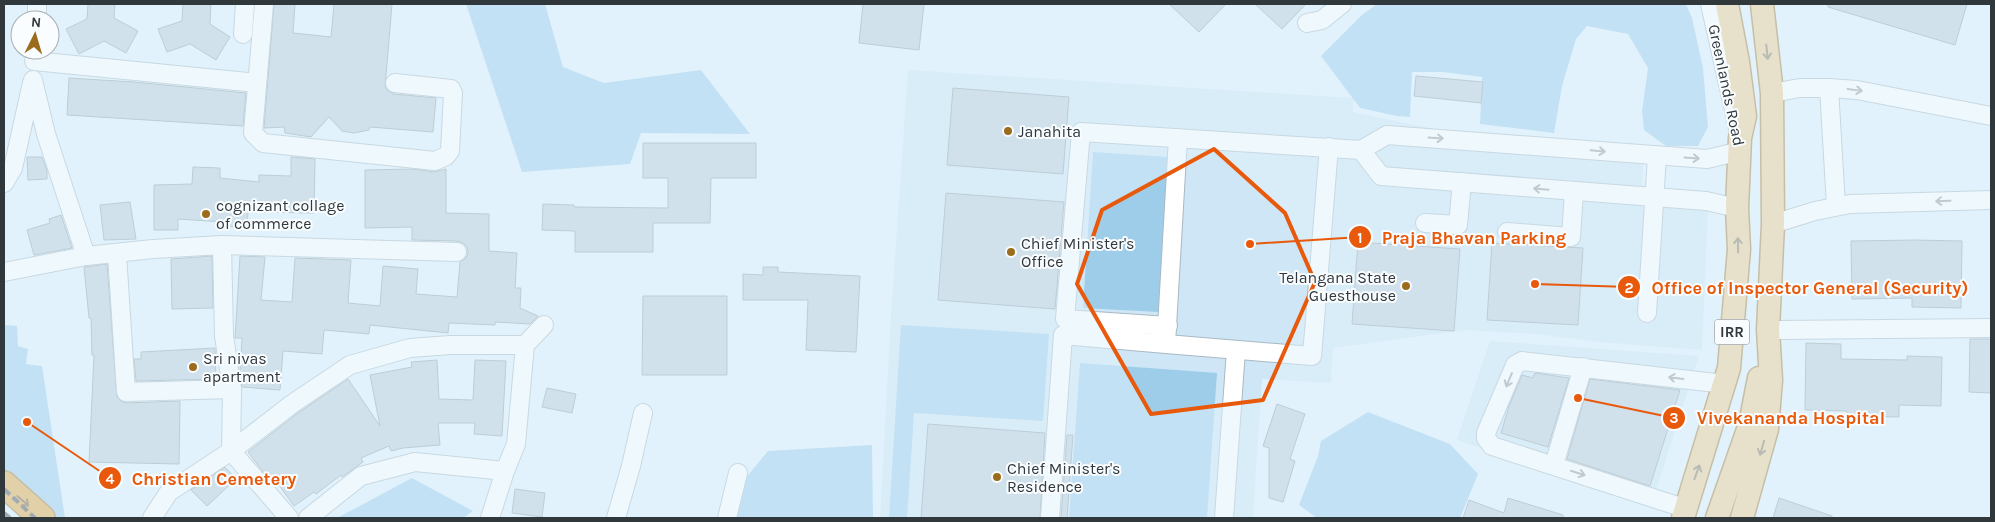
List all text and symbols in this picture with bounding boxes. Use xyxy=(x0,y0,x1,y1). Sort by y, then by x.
north arrow xyxy=(10,10,60,60)
text: N xyxy=(30,14,42,31)
street label: Greenlands Road xyxy=(1704,23,1749,148)
one-way arrow xyxy=(1762,44,1772,60)
one-way arrow xyxy=(1846,86,1862,96)
place label: Janahita xyxy=(1018,122,1081,141)
marker: Janahita xyxy=(1002,125,1014,137)
one-way arrow xyxy=(1428,134,1444,143)
one-way arrow xyxy=(1590,146,1606,155)
one-way arrow xyxy=(1684,154,1700,163)
one-way arrow xyxy=(1533,184,1549,194)
place label: cognizant collage of commerce xyxy=(216,196,344,233)
one-way arrow xyxy=(1935,197,1951,206)
marker: cognizant collage of commerce xyxy=(200,208,212,220)
callout: Praja Bhavan Parking xyxy=(1347,221,1577,254)
text: Praja Bhavan Parking xyxy=(1382,227,1567,249)
text: 1 xyxy=(1357,229,1363,247)
place label: Chief Minister's Office xyxy=(1021,234,1134,271)
one-way arrow xyxy=(1733,237,1743,253)
marker: Chief Minister's Office xyxy=(1005,246,1017,258)
place label: Telangana State Guesthouse xyxy=(1279,268,1396,305)
callout: Office of Inspector General (Security) xyxy=(1616,271,1978,304)
text: Office of Inspector General (Security) xyxy=(1651,277,1969,299)
text: 2 xyxy=(1624,279,1634,297)
marker: Telangana State Guesthouse xyxy=(1400,280,1412,292)
road number: IRR xyxy=(1714,320,1750,344)
place label: Sri nivas apartment xyxy=(203,349,281,386)
marker: Sri nivas apartment xyxy=(187,361,199,373)
one-way arrow xyxy=(1503,372,1513,387)
one-way arrow xyxy=(1669,373,1685,383)
callout: Vivekananda Hospital xyxy=(1662,401,1895,434)
text: Vivekananda Hospital xyxy=(1697,407,1885,429)
text: 3 xyxy=(1669,409,1679,427)
one-way arrow xyxy=(1756,439,1766,455)
place label: Chief Minister's Residence xyxy=(1007,459,1120,496)
callout: Christian Cemetery xyxy=(97,462,307,495)
one-way arrow xyxy=(1693,465,1702,480)
text: Christian Cemetery xyxy=(132,468,296,490)
one-way arrow xyxy=(1570,468,1586,478)
text: 4 xyxy=(106,470,115,488)
marker: Chief Minister's Residence xyxy=(991,471,1003,483)
one-way arrow xyxy=(16,495,29,506)

